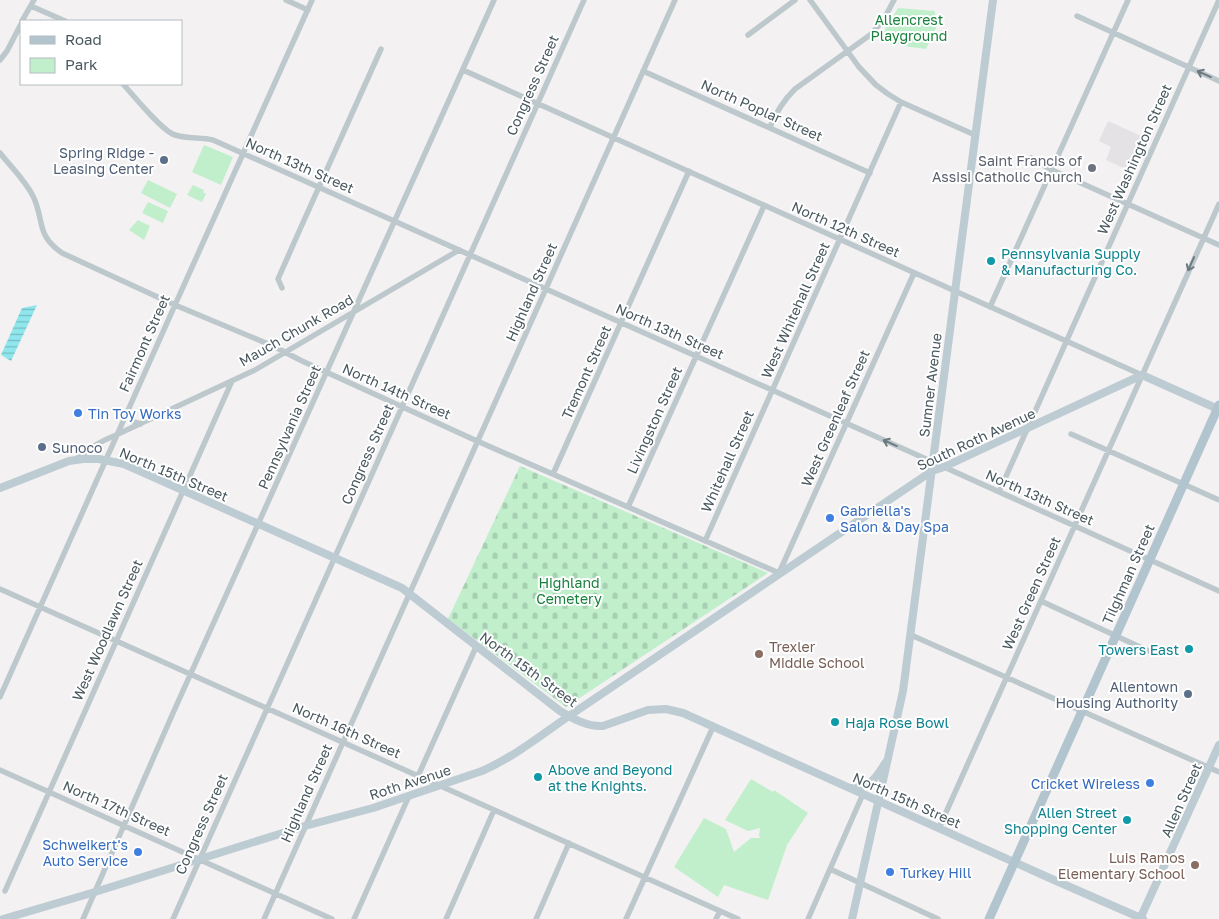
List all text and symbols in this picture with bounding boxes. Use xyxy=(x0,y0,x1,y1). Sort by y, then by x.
park label: Allencrest Playground xyxy=(871,11,947,44)
legend xyxy=(20,20,182,85)
text: Road xyxy=(65,30,102,48)
street label: Congress Street xyxy=(502,32,562,138)
text: Park xyxy=(65,55,98,73)
one-way arrow xyxy=(1197,69,1212,78)
street label: North Poplar Street xyxy=(699,76,825,144)
street label: West Washington Street xyxy=(1093,81,1175,237)
street label: North 13th Street xyxy=(243,134,357,196)
place label: Spring Ridge - Leasing Center xyxy=(53,144,155,177)
place label: Saint Francis of Assisi Catholic Church xyxy=(932,152,1082,185)
marker: Spring Ridge - Leasing Center xyxy=(158,154,170,166)
marker: Saint Francis of Assisi Catholic Church xyxy=(1086,162,1098,174)
street label: North 12th Street xyxy=(789,198,903,260)
street label: West Whitehall Street xyxy=(757,239,833,381)
street label: Highland Street xyxy=(502,240,560,344)
place label: Pennsylvania Supply & Manufacturing Co. xyxy=(1001,245,1141,278)
marker: Pennsylvania Supply & Manufacturing Co. xyxy=(985,255,997,267)
one-way arrow xyxy=(1186,256,1196,271)
street label: Mauch Chunk Road xyxy=(236,290,356,370)
street label: Fairmont Street xyxy=(115,292,173,394)
street label: North 13th Street xyxy=(613,300,727,362)
street label: Tremont Street xyxy=(558,323,614,421)
street label: Sumner Avenue xyxy=(915,332,945,438)
street label: West Greenleaf Street xyxy=(797,347,873,489)
street label: North 14th Street xyxy=(340,359,454,423)
street label: Pennsylvania Street xyxy=(254,362,324,492)
street label: Livingston Street xyxy=(623,364,685,476)
street label: Congress Street xyxy=(337,401,397,507)
street label: South Roth Avenue xyxy=(914,404,1038,474)
place label: Tin Toy Works xyxy=(88,405,182,422)
marker: Tin Toy Works xyxy=(72,407,84,419)
street label: Whitehall Street xyxy=(697,407,757,515)
one-way arrow xyxy=(883,438,898,447)
place label: Sunoco xyxy=(52,439,102,456)
marker: Sunoco xyxy=(36,441,48,453)
street label: North 15th Street xyxy=(117,443,231,505)
street label: North 13th Street xyxy=(983,466,1097,528)
place label: Gabriella's Salon & Day Spa xyxy=(840,502,949,535)
marker: Gabriella's Salon & Day Spa xyxy=(824,512,836,524)
street label: Tilghman Street xyxy=(1098,521,1158,627)
street label: West Green Street xyxy=(998,534,1064,652)
street label: West Woodlawn Street xyxy=(68,557,146,703)
park label: Highland Cemetery xyxy=(536,574,602,607)
street label: North 15th Street xyxy=(477,628,581,710)
place label: Trexler Middle School xyxy=(769,638,864,671)
place label: Towers East xyxy=(1098,641,1179,658)
marker: Towers East xyxy=(1183,643,1195,655)
marker: Trexler Middle School xyxy=(753,648,765,660)
place label: Allentown Housing Authority xyxy=(1055,678,1178,711)
marker: Allentown Housing Authority xyxy=(1182,688,1194,700)
street label: North 16th Street xyxy=(290,698,404,762)
place label: Haja Rose Bowl xyxy=(845,714,949,731)
marker: Haja Rose Bowl xyxy=(829,716,841,728)
street label: Highland Street xyxy=(277,741,335,845)
street label: Allen Street xyxy=(1157,760,1205,840)
street label: Roth Avenue xyxy=(367,761,453,803)
place label: Above and Beyond at the Knights. xyxy=(548,761,672,794)
street label: North 15th Street xyxy=(850,769,964,831)
street label: Congress Street xyxy=(171,771,231,877)
marker: Above and Beyond at the Knights. xyxy=(532,771,544,783)
place label: Cricket Wireless xyxy=(1031,775,1140,792)
street label: North 17th Street xyxy=(61,777,173,839)
marker: Cricket Wireless xyxy=(1144,777,1156,789)
place label: Allen Street Shopping Center xyxy=(1004,804,1118,837)
marker: Allen Street Shopping Center xyxy=(1121,814,1133,826)
place label: Schweikert's Auto Service xyxy=(42,836,128,869)
marker: Schweikert's Auto Service xyxy=(132,846,144,858)
place label: Luis Ramos Elementary School xyxy=(1058,849,1185,882)
marker: Luis Ramos Elementary School xyxy=(1189,859,1201,871)
place label: Turkey Hill xyxy=(900,864,972,881)
marker: Turkey Hill xyxy=(884,866,896,878)

